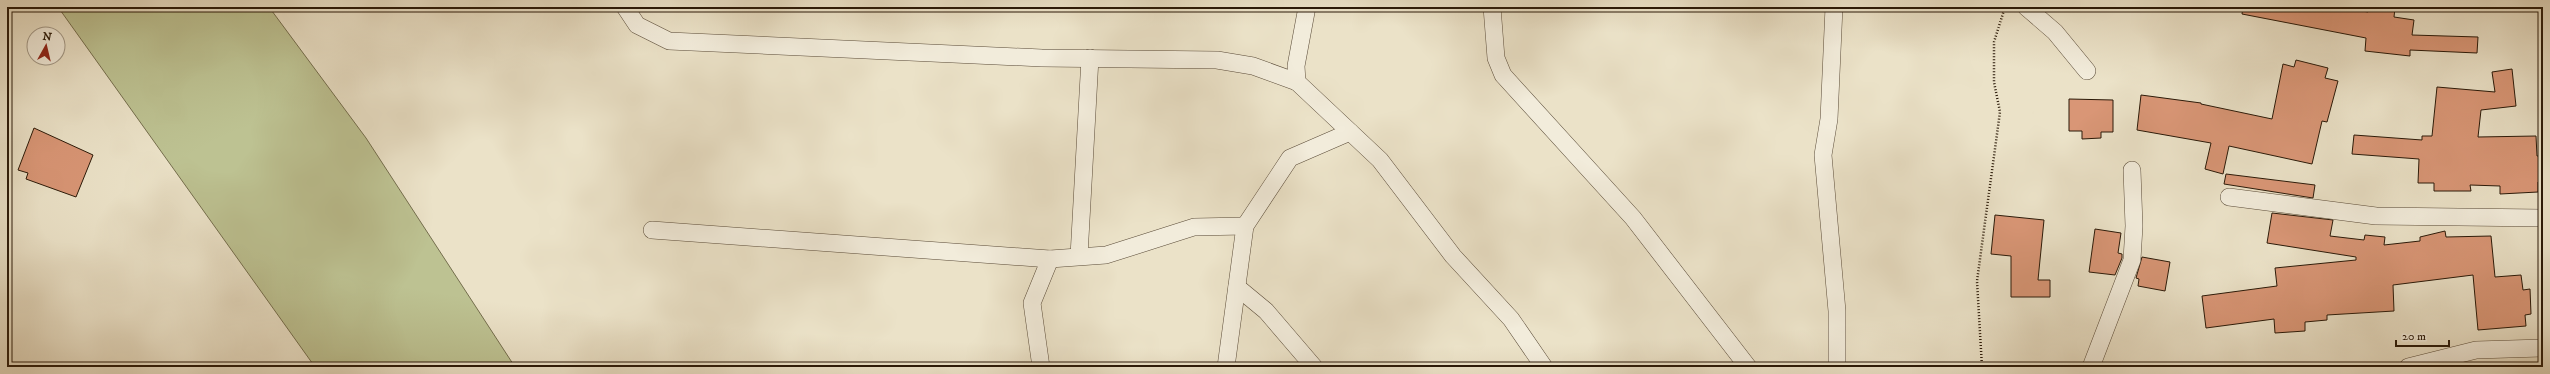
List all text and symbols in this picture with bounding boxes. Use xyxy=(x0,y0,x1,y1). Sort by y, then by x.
north arrow xyxy=(26,26,66,66)
text: N xyxy=(42,30,53,45)
scale bar xyxy=(2396,322,2449,348)
text: 20 m xyxy=(2402,329,2426,344)

